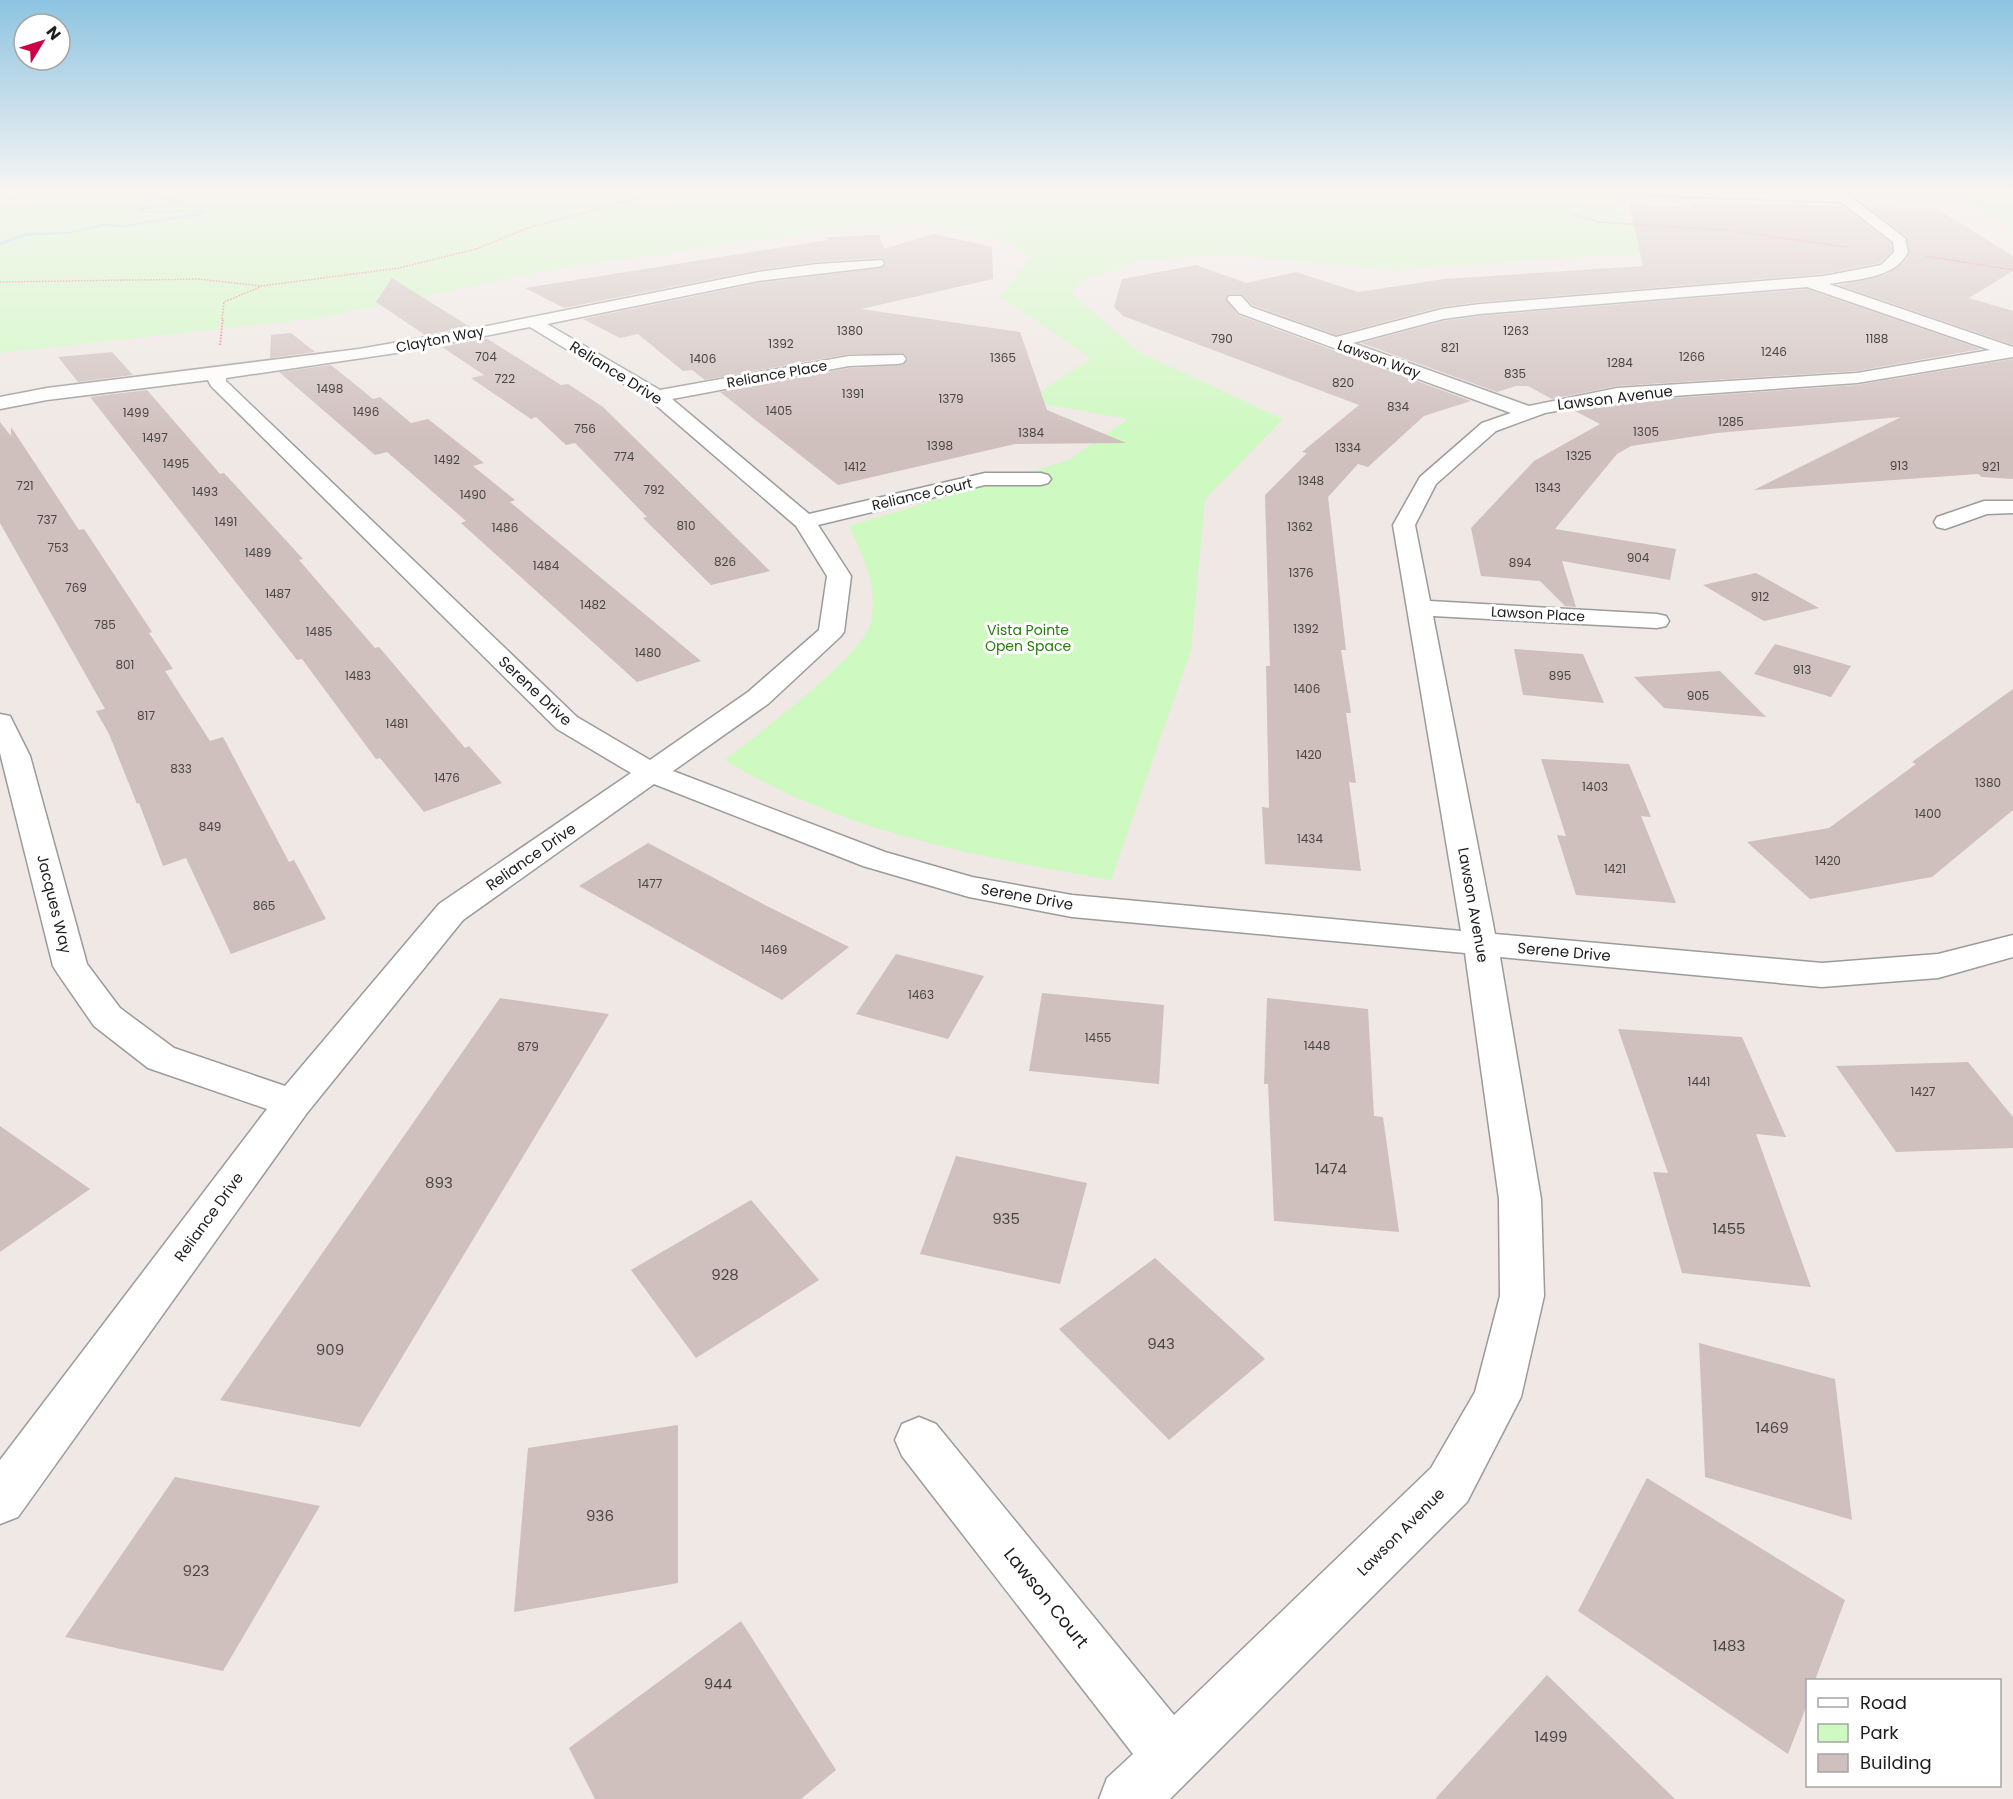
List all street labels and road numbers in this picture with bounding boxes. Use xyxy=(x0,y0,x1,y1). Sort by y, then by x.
street label: Clayton Way xyxy=(394,321,486,357)
street label: Lawson Way xyxy=(1335,335,1423,383)
street label: Reliance Drive xyxy=(566,336,667,409)
street label: Reliance Place xyxy=(725,355,829,393)
street label: Lawson Avenue xyxy=(1556,380,1674,415)
street label: Reliance Court xyxy=(870,473,974,515)
street label: Lawson Place xyxy=(1490,602,1586,626)
street label: Serene Drive xyxy=(494,651,577,730)
street label: Reliance Drive xyxy=(481,818,580,895)
street label: Lawson Avenue xyxy=(1453,846,1494,964)
street label: Jacques Way xyxy=(32,852,77,956)
street label: Serene Drive xyxy=(979,878,1075,915)
street label: Serene Drive xyxy=(1517,937,1612,966)
street label: Reliance Drive xyxy=(169,1168,248,1266)
street label: Lawson Avenue xyxy=(1352,1483,1449,1580)
street label: Lawson Court xyxy=(998,1542,1095,1653)

